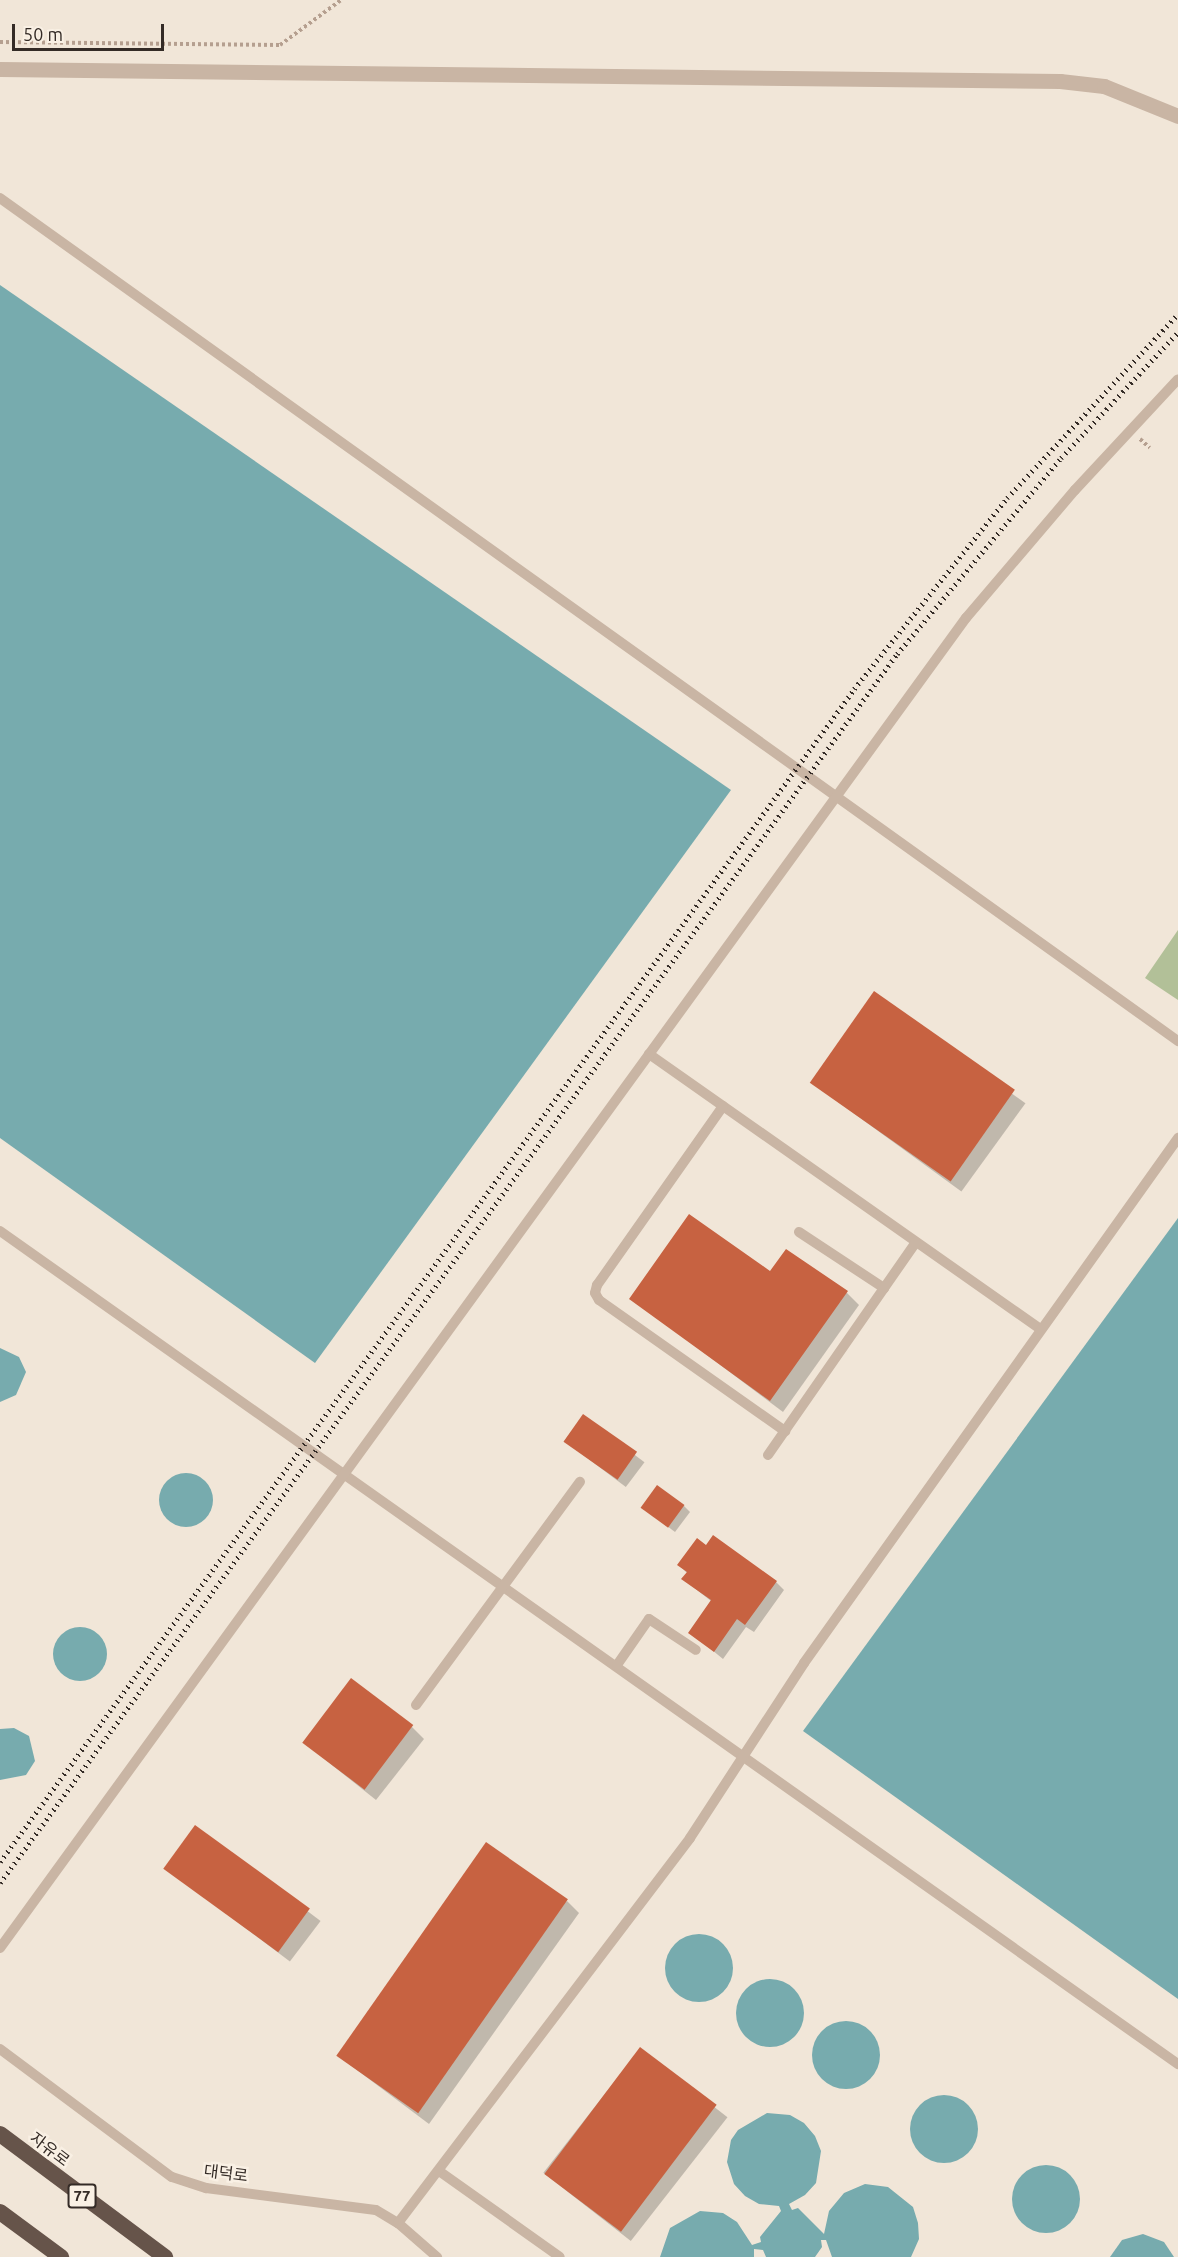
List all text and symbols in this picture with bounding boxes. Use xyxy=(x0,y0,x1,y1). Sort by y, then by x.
scale bar xyxy=(15,12,166,50)
text: 50 m xyxy=(23,24,63,44)
street label: 자유로 xyxy=(27,2128,73,2170)
street label: 대덕로 xyxy=(203,2161,249,2185)
road number: 77 xyxy=(67,2184,97,2208)

